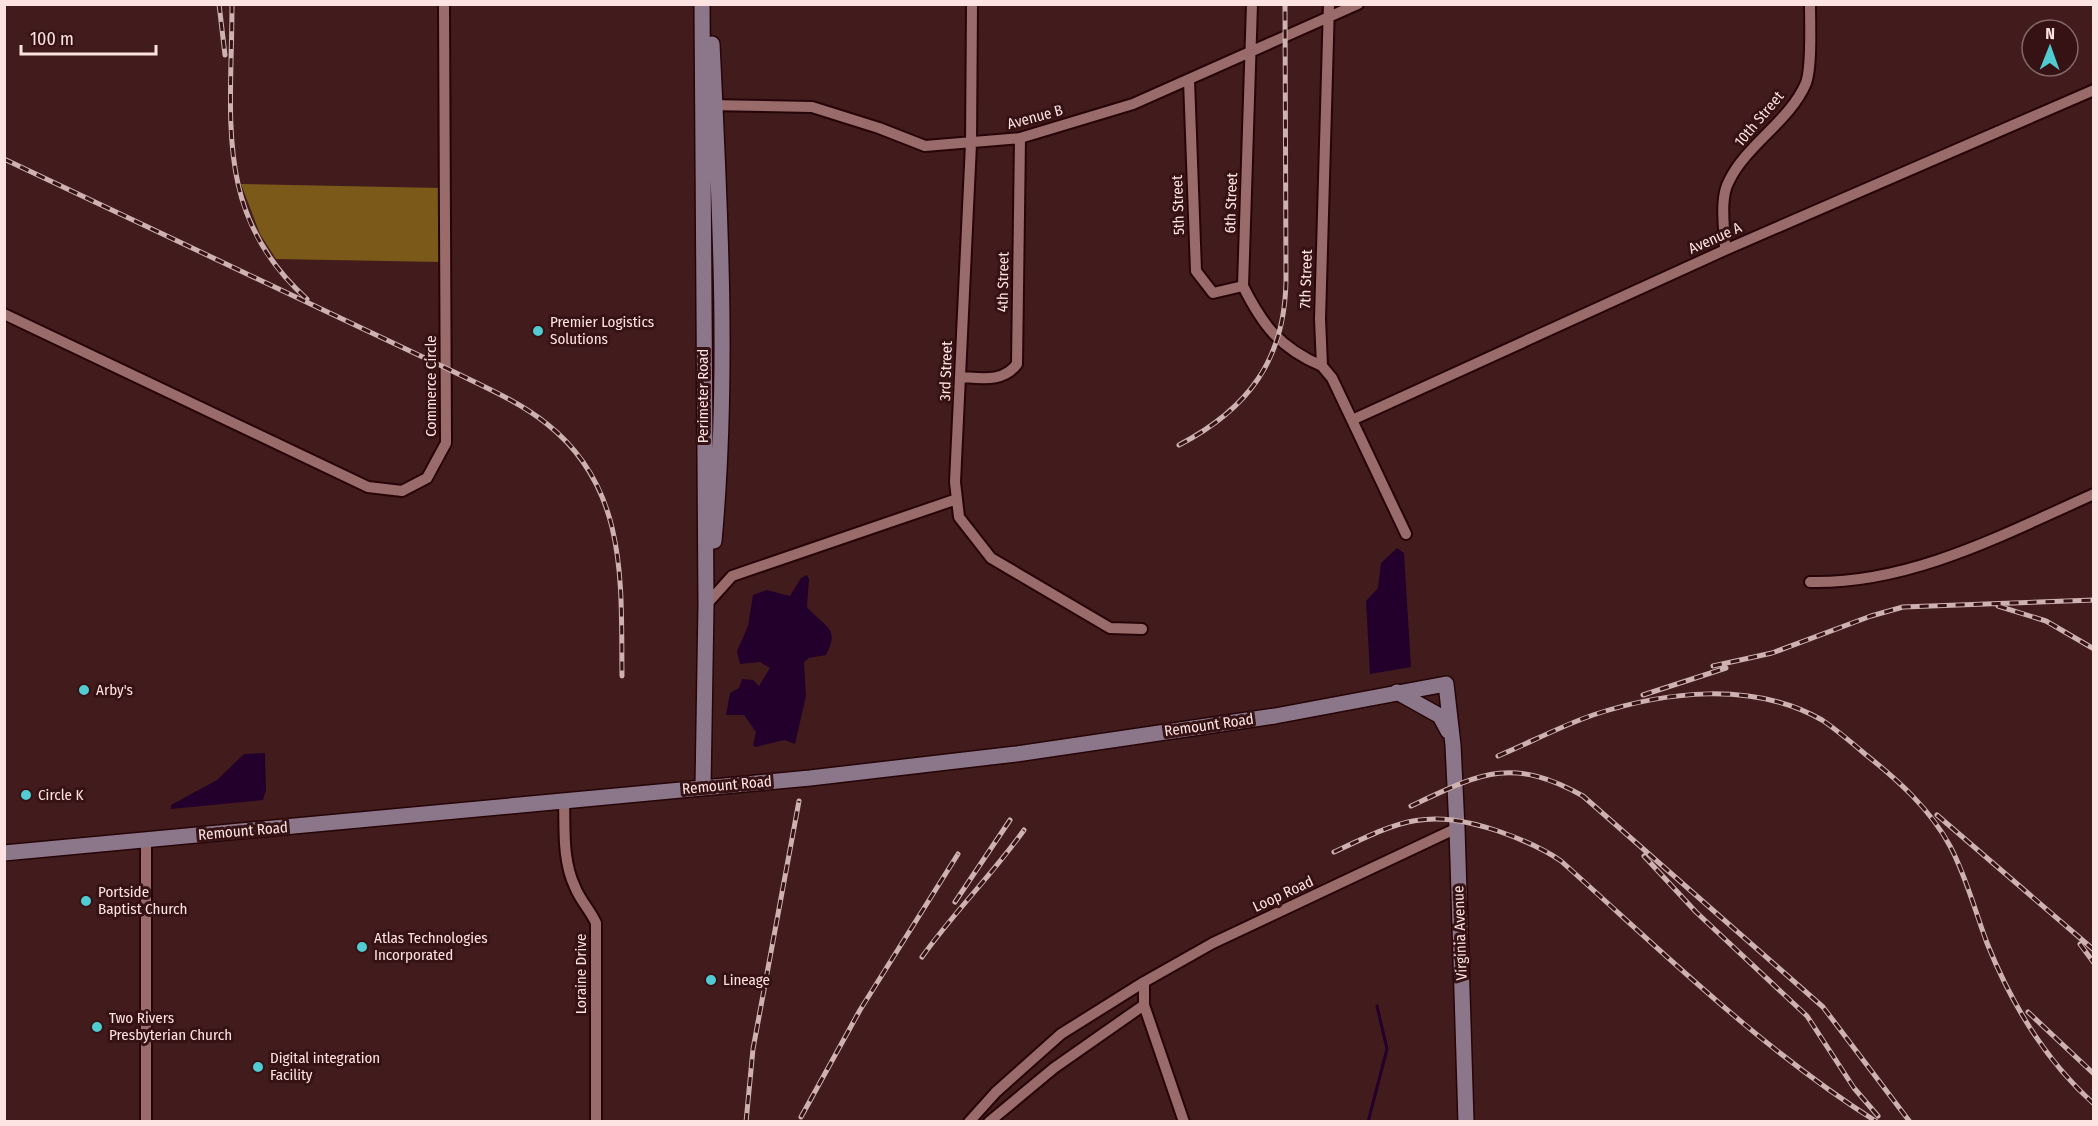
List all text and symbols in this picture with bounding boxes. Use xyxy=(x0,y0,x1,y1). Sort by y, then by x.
scale bar xyxy=(21,18,156,56)
north arrow xyxy=(2020,18,2080,78)
text: N xyxy=(2045,24,2055,43)
text: 100 m xyxy=(30,28,74,50)
street label: 10th Street xyxy=(1731,88,1787,150)
street label: Avenue B xyxy=(1005,101,1065,133)
street label: 6th Street xyxy=(1221,172,1241,234)
street label: 5th Street xyxy=(1168,175,1188,235)
street label: Avenue A xyxy=(1686,218,1745,258)
street label: 7th Street xyxy=(1296,249,1316,309)
street label: 4th Street xyxy=(993,252,1013,312)
place label: Premier Logistics Solutions xyxy=(550,313,654,348)
marker: Premier Logistics Solutions xyxy=(531,324,545,338)
street label: Commerce Circle xyxy=(422,335,440,437)
street label: 3rd Street xyxy=(936,341,956,401)
street label: Perimeter Road xyxy=(694,349,712,443)
place label: Arby's xyxy=(96,681,133,699)
marker: Arby's xyxy=(77,683,91,697)
street label: Remount Road xyxy=(1163,710,1255,740)
street label: Remount Road xyxy=(681,772,773,798)
place label: Circle K xyxy=(38,786,83,804)
marker: Circle K xyxy=(19,788,33,802)
street label: Remount Road xyxy=(197,818,289,844)
street label: Loop Road xyxy=(1250,872,1316,916)
place label: Portside Baptist Church xyxy=(98,883,187,918)
street label: Virginia Avenue xyxy=(1449,885,1471,981)
marker: Portside Baptist Church xyxy=(79,894,93,908)
place label: Atlas Technologies Incorporated xyxy=(374,929,488,964)
street label: Loraine Drive xyxy=(572,934,590,1014)
marker: Atlas Technologies Incorporated xyxy=(355,940,369,954)
place label: Lineage xyxy=(723,971,770,989)
marker: Lineage xyxy=(704,973,718,987)
place label: Two Rivers Presbyterian Church xyxy=(109,1009,232,1044)
marker: Two Rivers Presbyterian Church xyxy=(90,1020,104,1034)
place label: Digital integration Facility xyxy=(270,1049,380,1084)
marker: Digital integration Facility xyxy=(251,1060,265,1074)

